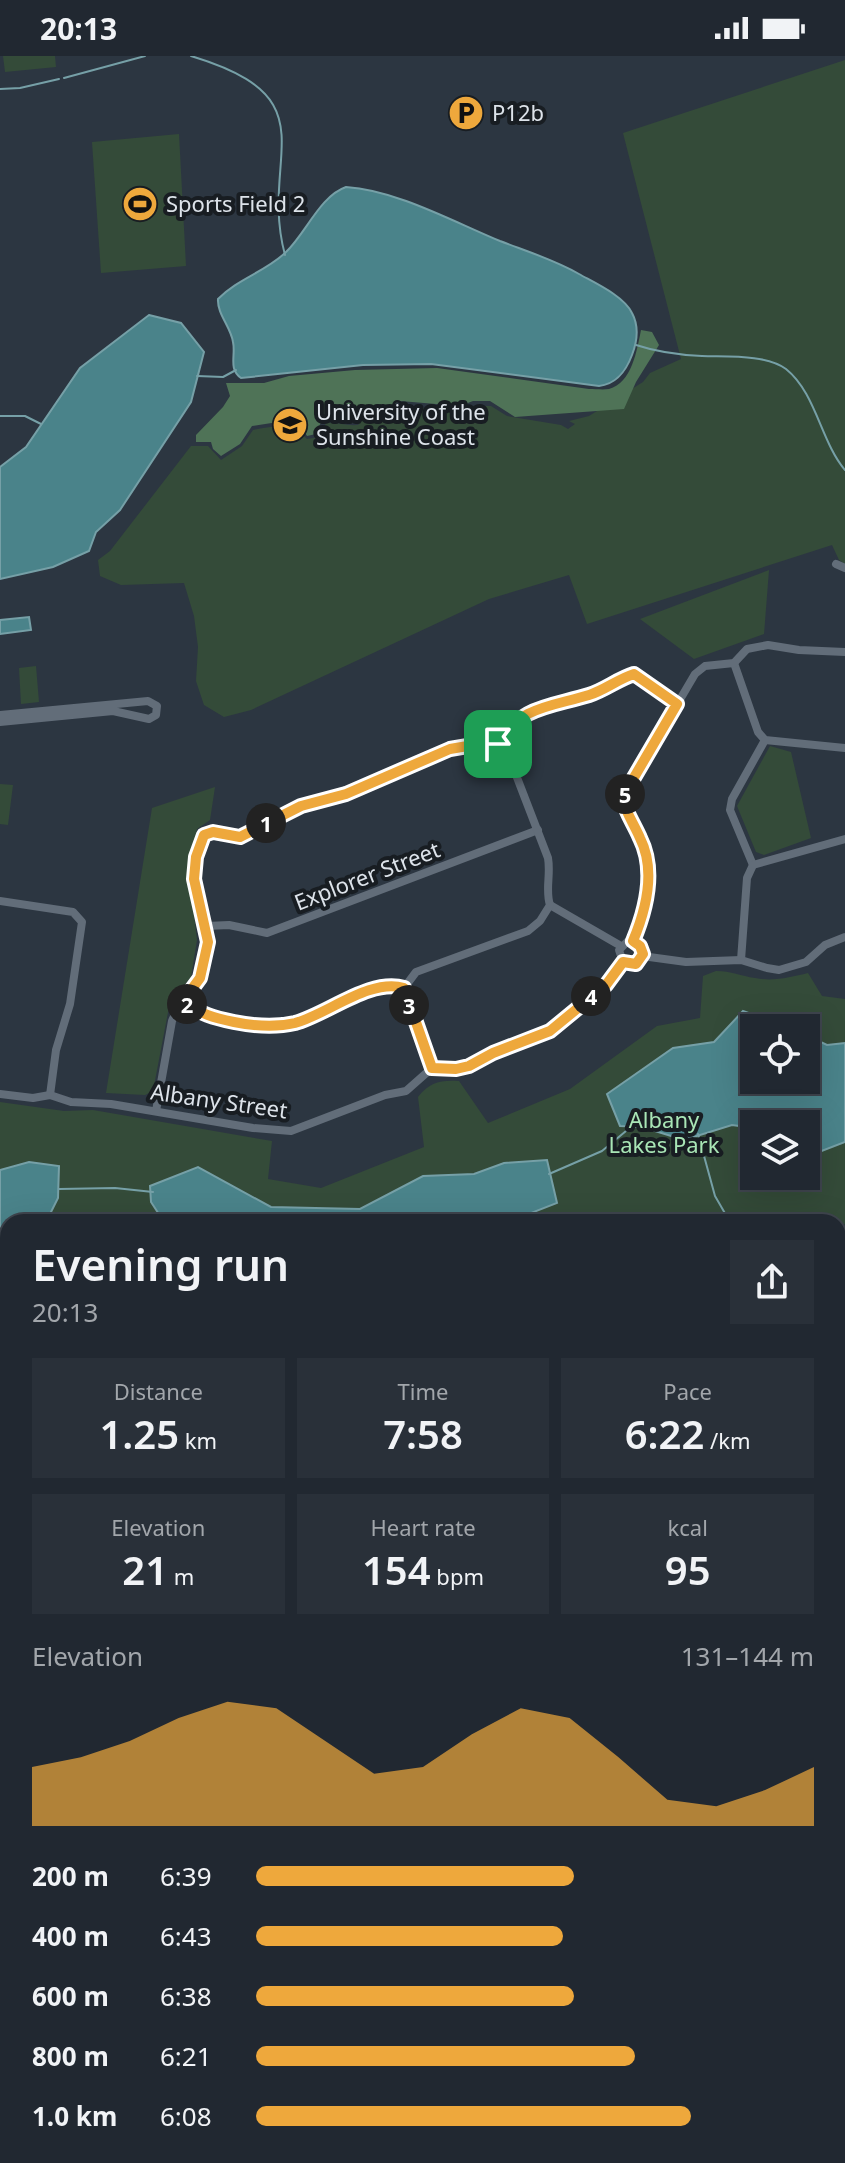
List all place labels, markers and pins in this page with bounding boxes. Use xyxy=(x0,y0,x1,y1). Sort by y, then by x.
parking icon: P12b xyxy=(447,94,485,132)
place label: P12b xyxy=(492,97,544,127)
sports icon: Sports Field 2 xyxy=(121,185,159,223)
place label: Sports Field 2 xyxy=(166,188,305,218)
place label: University of the Sunshine Coast xyxy=(316,396,486,451)
school or university icon: University of the Sunshine Coast xyxy=(271,406,309,444)
pin xyxy=(464,710,532,778)
pin: 5 xyxy=(605,774,645,814)
pin: 1 xyxy=(246,803,286,843)
pin: 4 xyxy=(571,976,611,1016)
pin: 2 xyxy=(167,984,207,1024)
pin: 3 xyxy=(389,985,429,1025)

